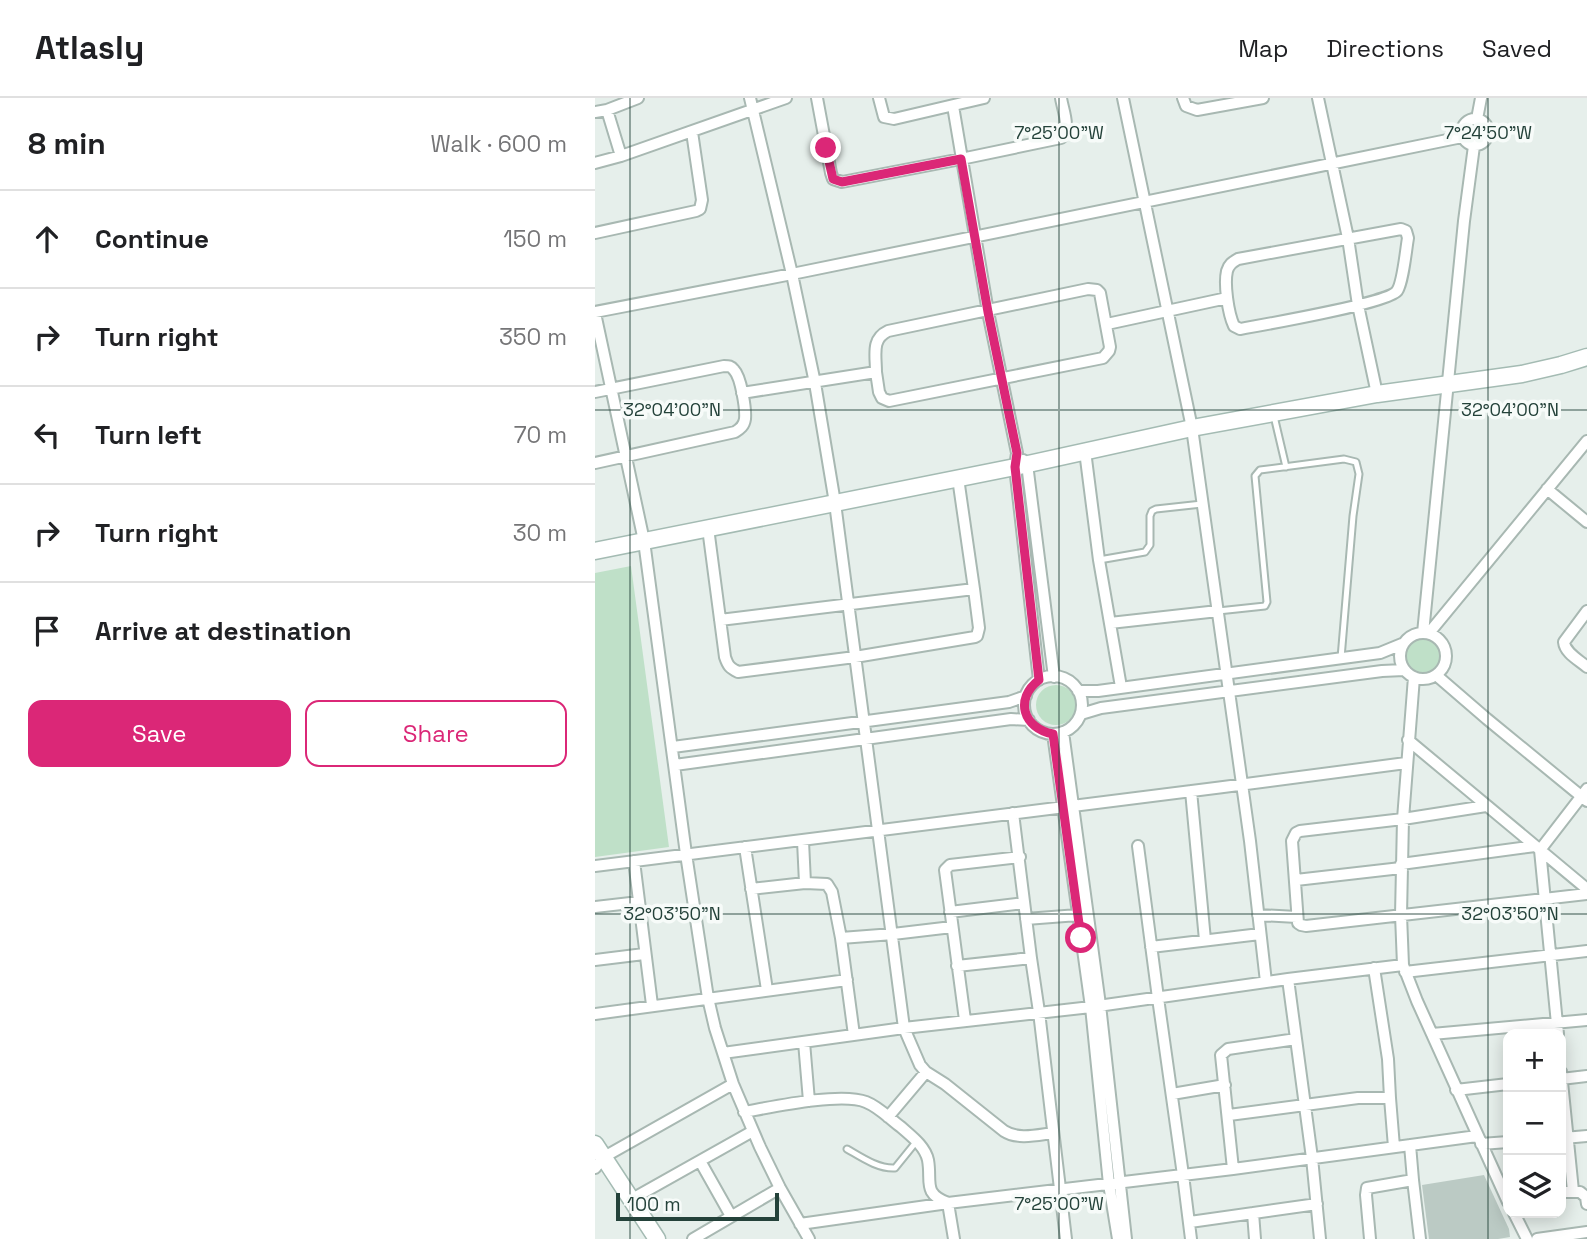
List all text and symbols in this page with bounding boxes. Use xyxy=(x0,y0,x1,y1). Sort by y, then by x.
text: Atlasly xyxy=(35,27,144,69)
text: Map xyxy=(1238,33,1288,64)
text: Directions xyxy=(1326,33,1444,64)
text: Saved xyxy=(1482,33,1552,64)
text: 7°25'00"W xyxy=(1014,121,1104,144)
text: 7°24'50"W xyxy=(1444,121,1532,144)
text: 8 min xyxy=(28,124,106,163)
text: Walk · 600 m xyxy=(431,129,567,159)
route end xyxy=(810,132,841,163)
icon: ahead xyxy=(28,220,66,258)
text: Continue xyxy=(95,222,209,256)
text: 150 m xyxy=(503,224,567,254)
icon: right xyxy=(28,318,66,356)
text: Turn right xyxy=(95,320,219,354)
text: 350 m xyxy=(499,322,567,352)
text: 32°04'00"N xyxy=(623,398,721,421)
text: 32°04'00"N xyxy=(1461,398,1559,421)
icon: left xyxy=(28,416,66,454)
text: Turn left xyxy=(95,418,202,452)
text: 70 m xyxy=(514,420,567,450)
icon: right xyxy=(28,514,66,552)
text: Turn right xyxy=(95,516,219,550)
text: 30 m xyxy=(513,518,567,548)
icon: arrive xyxy=(28,612,66,650)
text: Arrive at destination xyxy=(95,614,352,648)
button: Save xyxy=(28,700,291,767)
button: Share xyxy=(305,700,567,767)
text: 32°03'50"N xyxy=(623,902,721,925)
text: 32°03'50"N xyxy=(1461,902,1559,925)
route start xyxy=(1065,922,1096,953)
map controls xyxy=(1503,1029,1566,1218)
button: + xyxy=(1503,1029,1566,1092)
button: − xyxy=(1503,1092,1566,1155)
button: layers xyxy=(1503,1155,1566,1218)
scale bar xyxy=(616,1190,779,1222)
text: 100 m xyxy=(627,1192,681,1217)
text: 7°25'00"W xyxy=(1014,1192,1104,1215)

